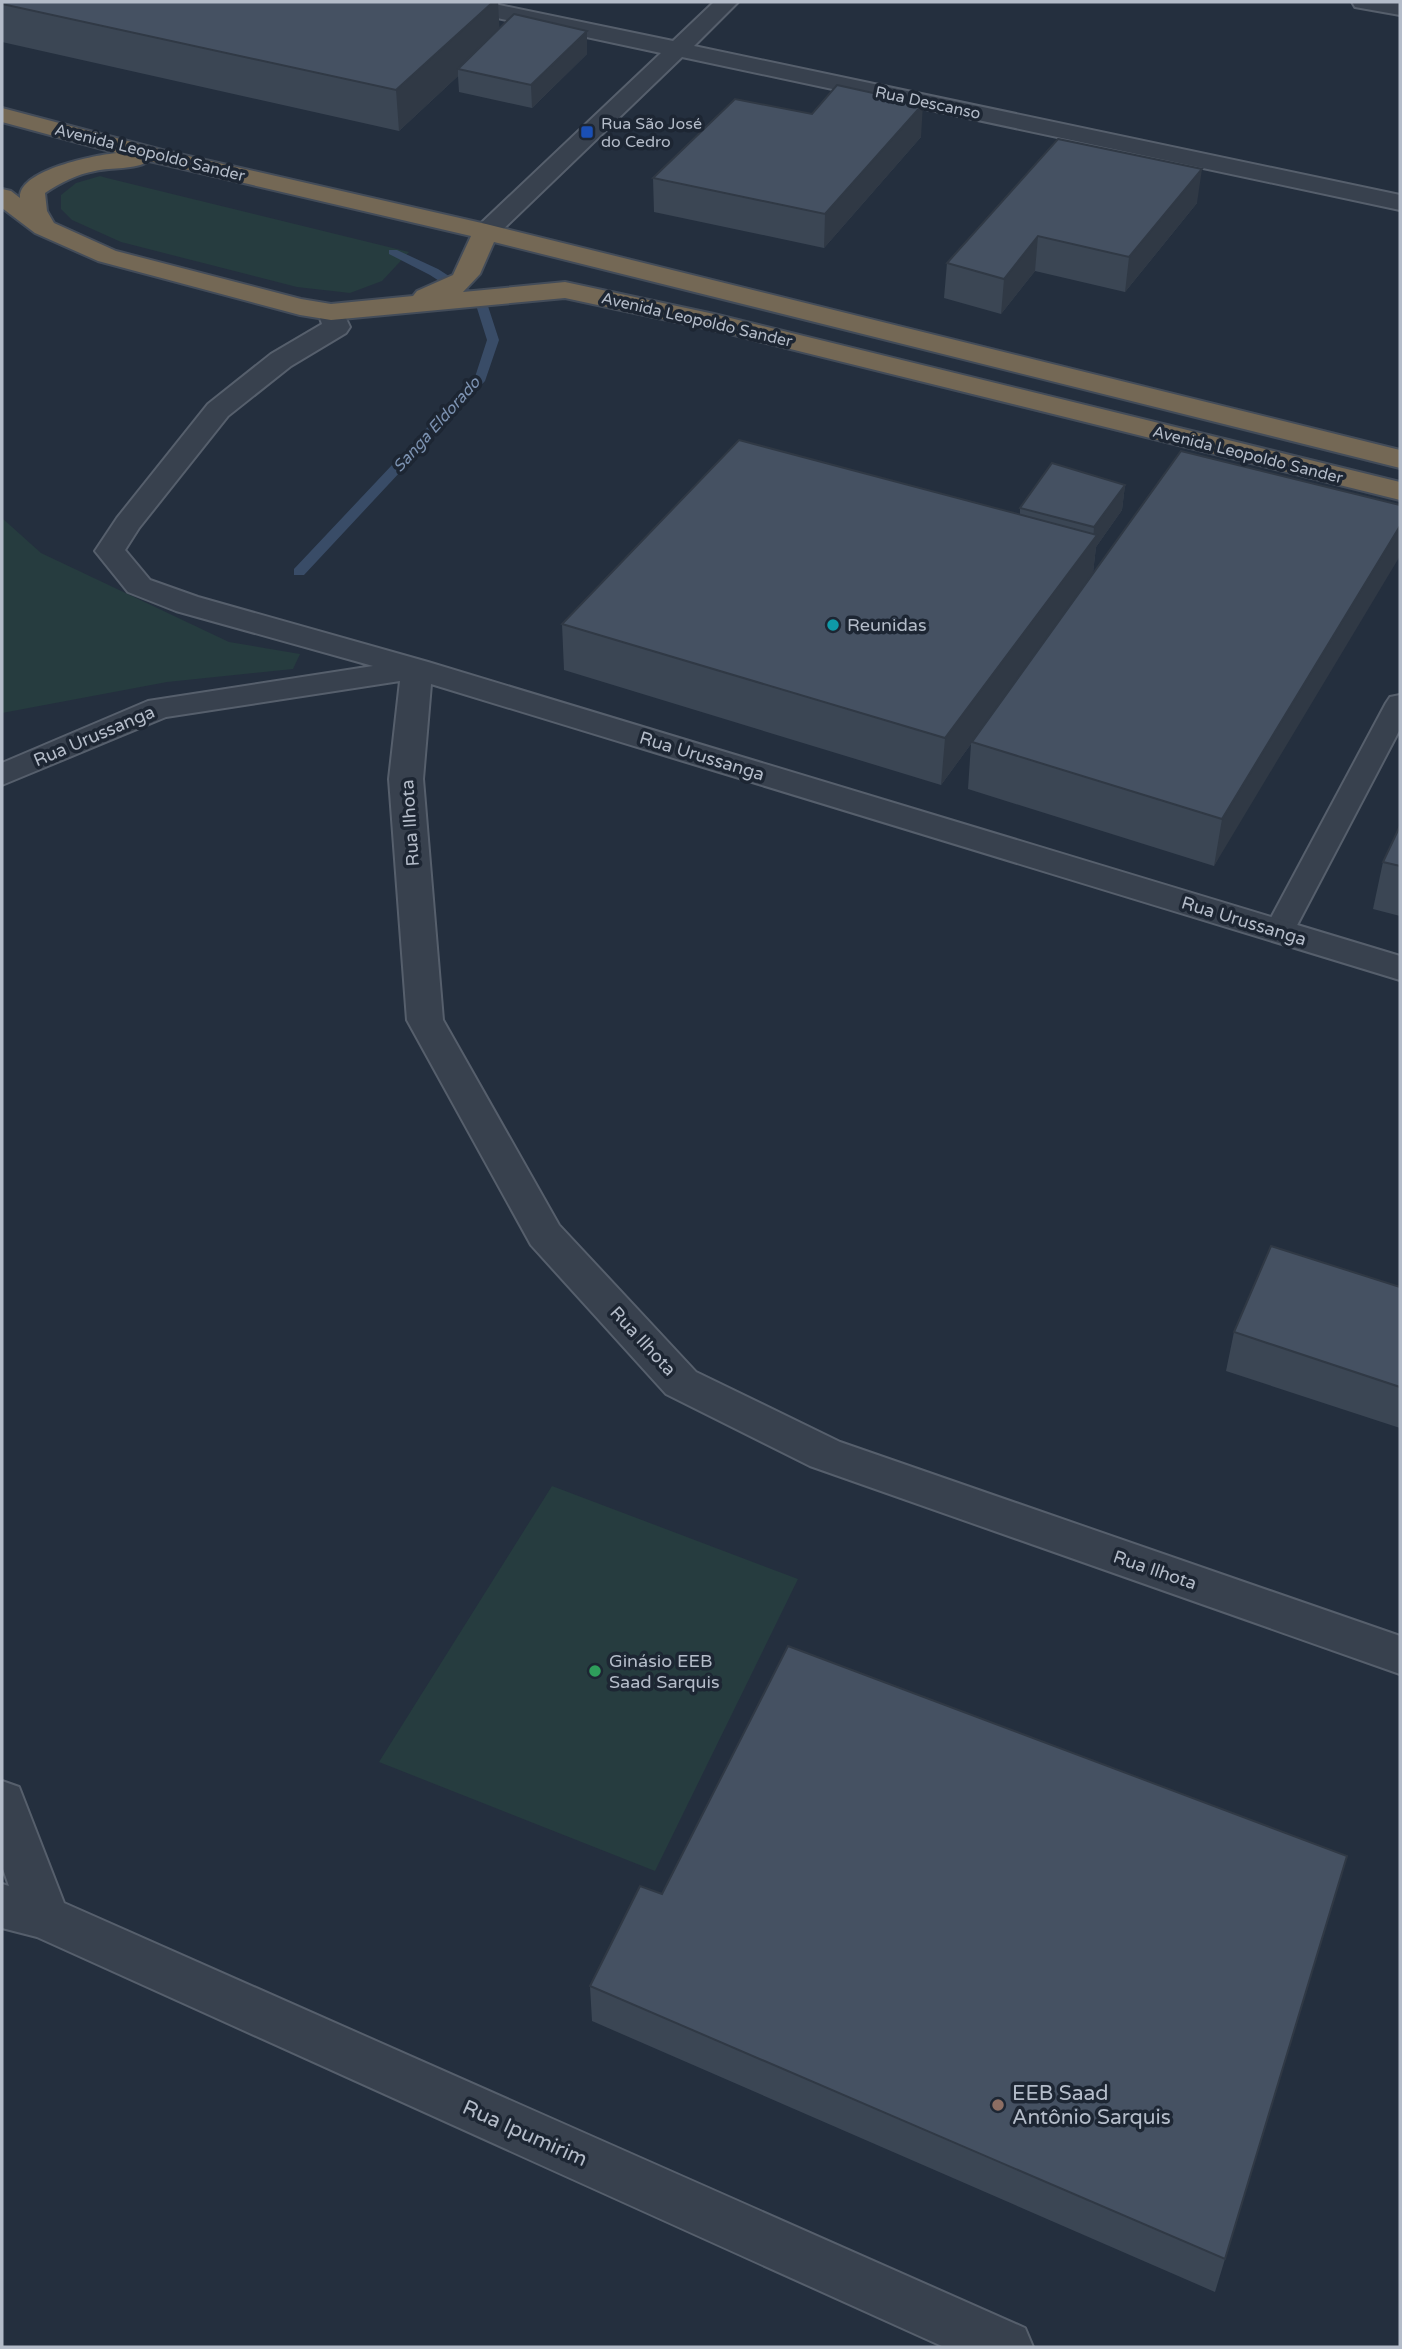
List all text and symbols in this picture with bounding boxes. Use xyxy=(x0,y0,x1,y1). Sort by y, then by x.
street label: Rua Descanso xyxy=(873,82,982,124)
place label: Rua São José do Cedro xyxy=(601,114,702,152)
street label: Avenida Leopoldo Sander xyxy=(53,120,248,187)
marker: Rua São José do Cedro xyxy=(579,124,595,140)
street label: Avenida Leopoldo Sander xyxy=(599,288,795,352)
water label: Sanga Eldorado xyxy=(389,372,485,476)
street label: Avenida Leopoldo Sander xyxy=(1151,422,1346,489)
place label: Reunidas xyxy=(847,614,927,636)
marker: Reunidas xyxy=(825,617,841,633)
street label: Rua Urussanga xyxy=(30,701,158,771)
street label: Rua Urussanga xyxy=(637,727,767,785)
street label: Rua Ilhota xyxy=(396,779,424,867)
street label: Rua Urussanga xyxy=(1179,892,1309,950)
street label: Rua Ilhota xyxy=(605,1302,681,1380)
street label: Rua Ilhota xyxy=(1110,1545,1200,1595)
place label: Ginásio EEB Saad Sarquis xyxy=(609,1650,720,1693)
marker: Ginásio EEB Saad Sarquis xyxy=(587,1663,603,1679)
place label: EEB Saad Antônio Sarquis xyxy=(1012,2081,1171,2130)
street label: Rua Ipumirim xyxy=(459,2095,591,2172)
marker: EEB Saad Antônio Sarquis xyxy=(990,2097,1006,2113)

